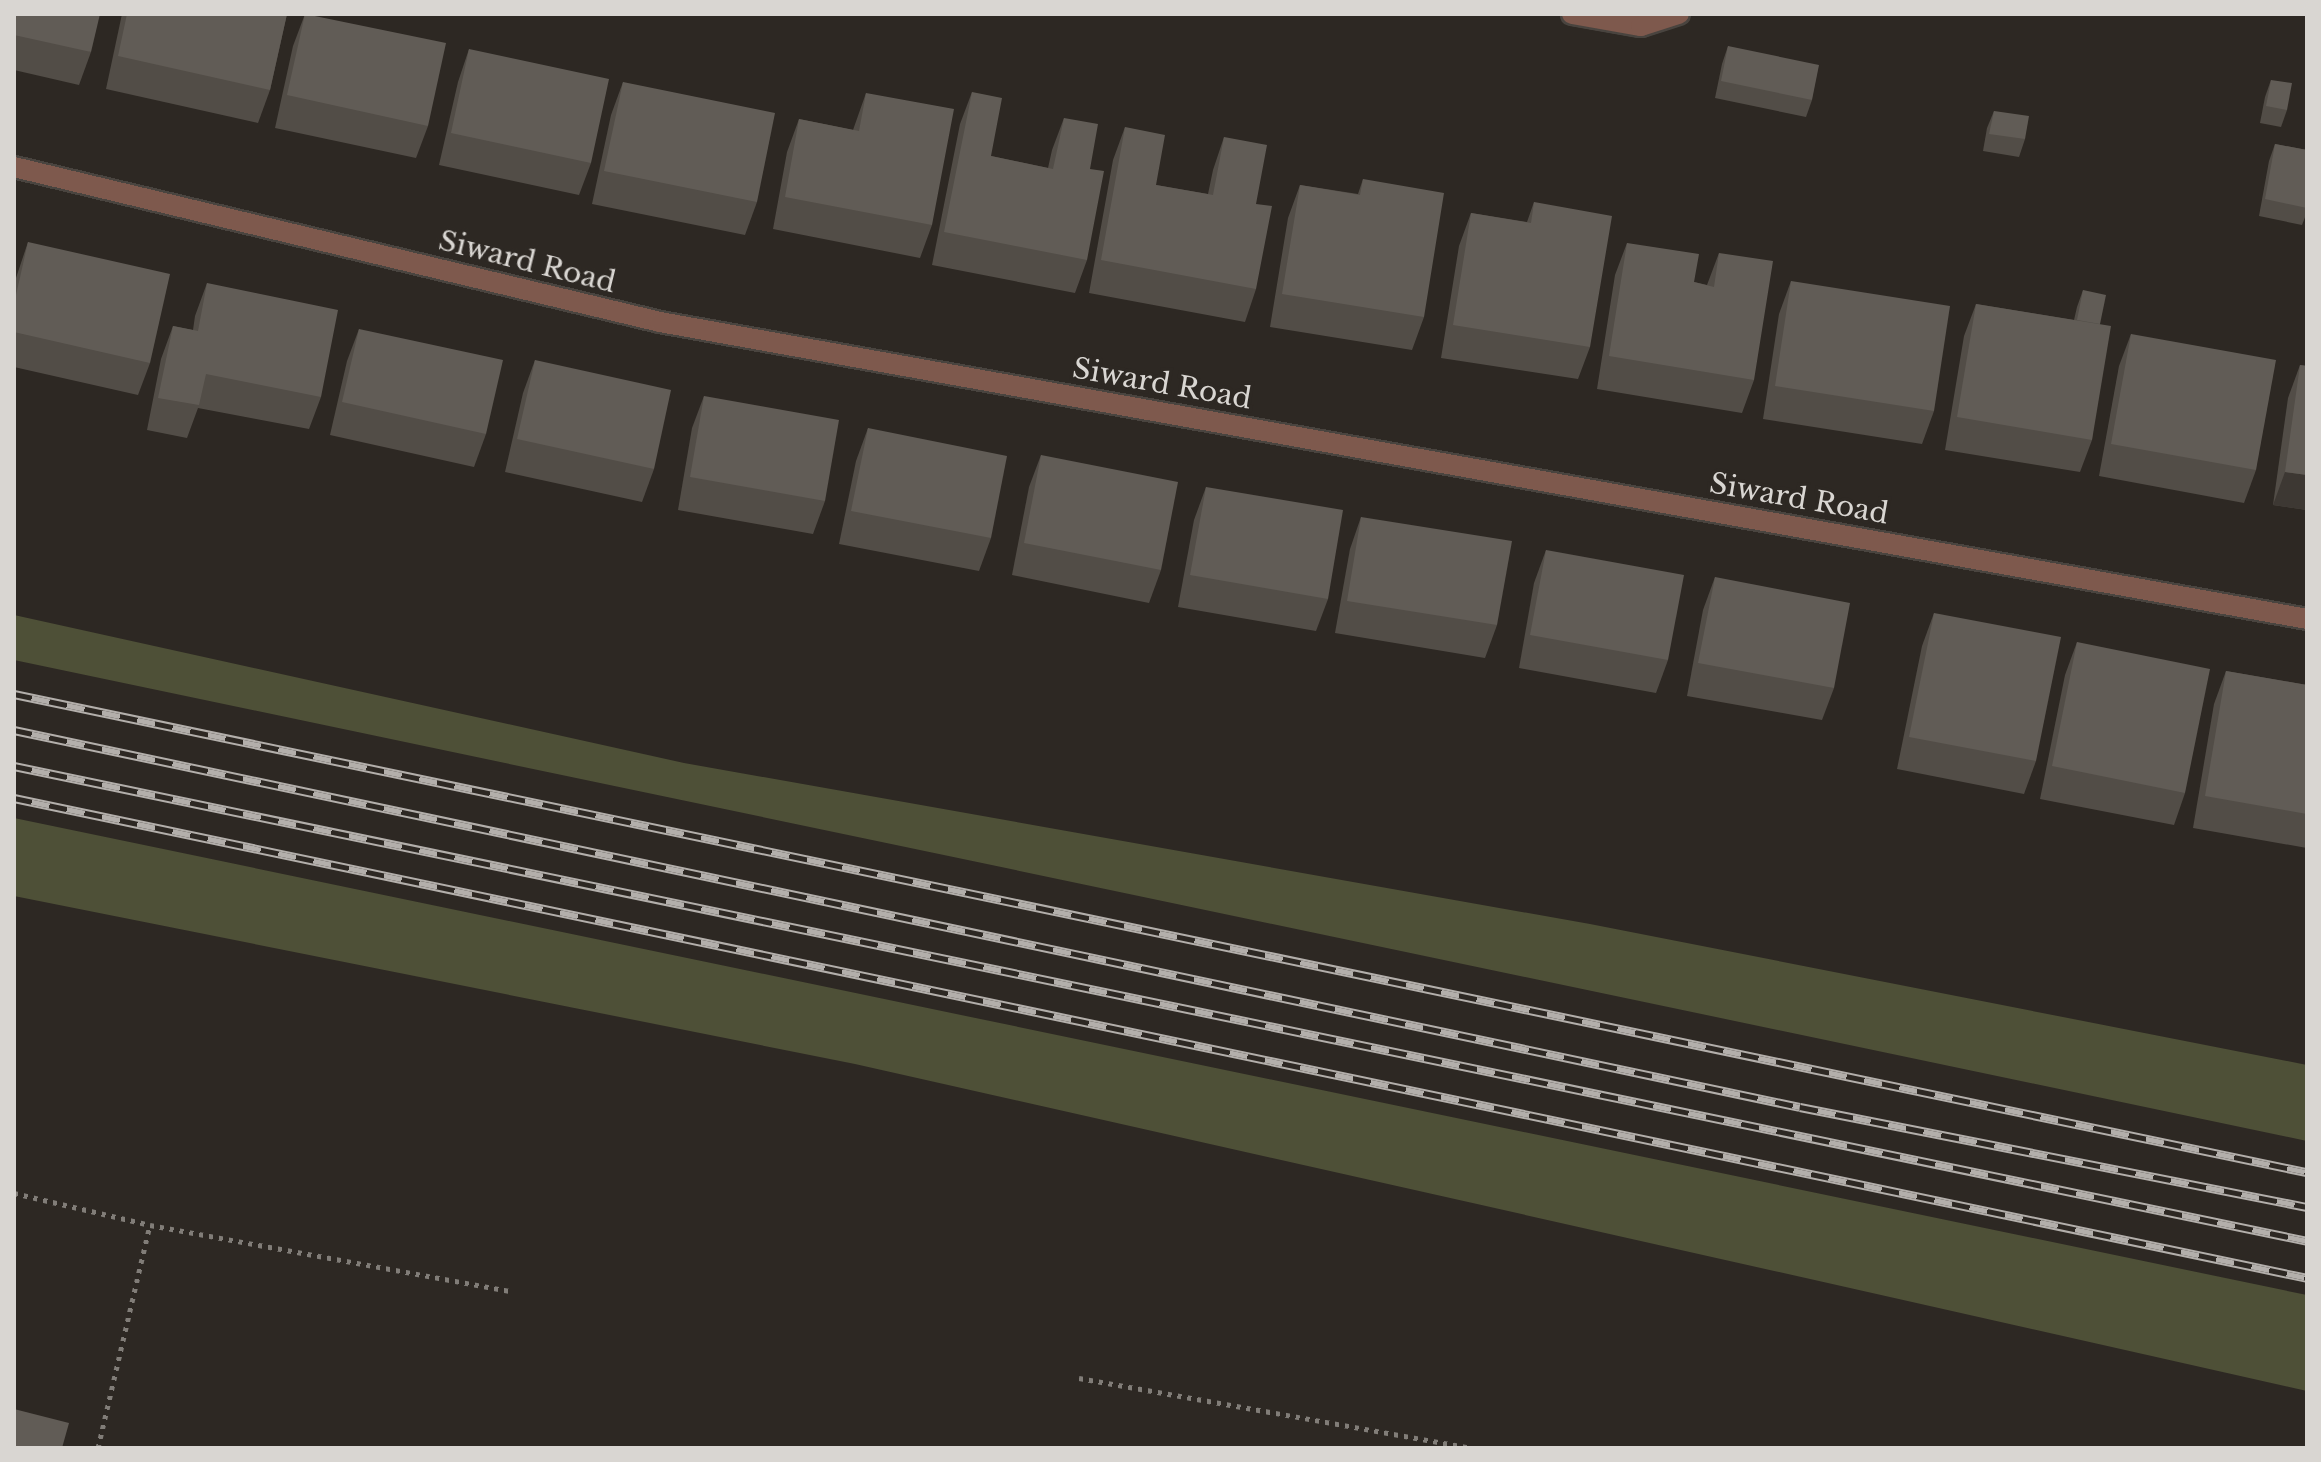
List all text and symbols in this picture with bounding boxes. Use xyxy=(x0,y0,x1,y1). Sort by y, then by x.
street label: Siward Road xyxy=(435,224,619,300)
street label: Siward Road xyxy=(1070,352,1254,416)
street label: Siward Road xyxy=(1707,467,1891,531)

